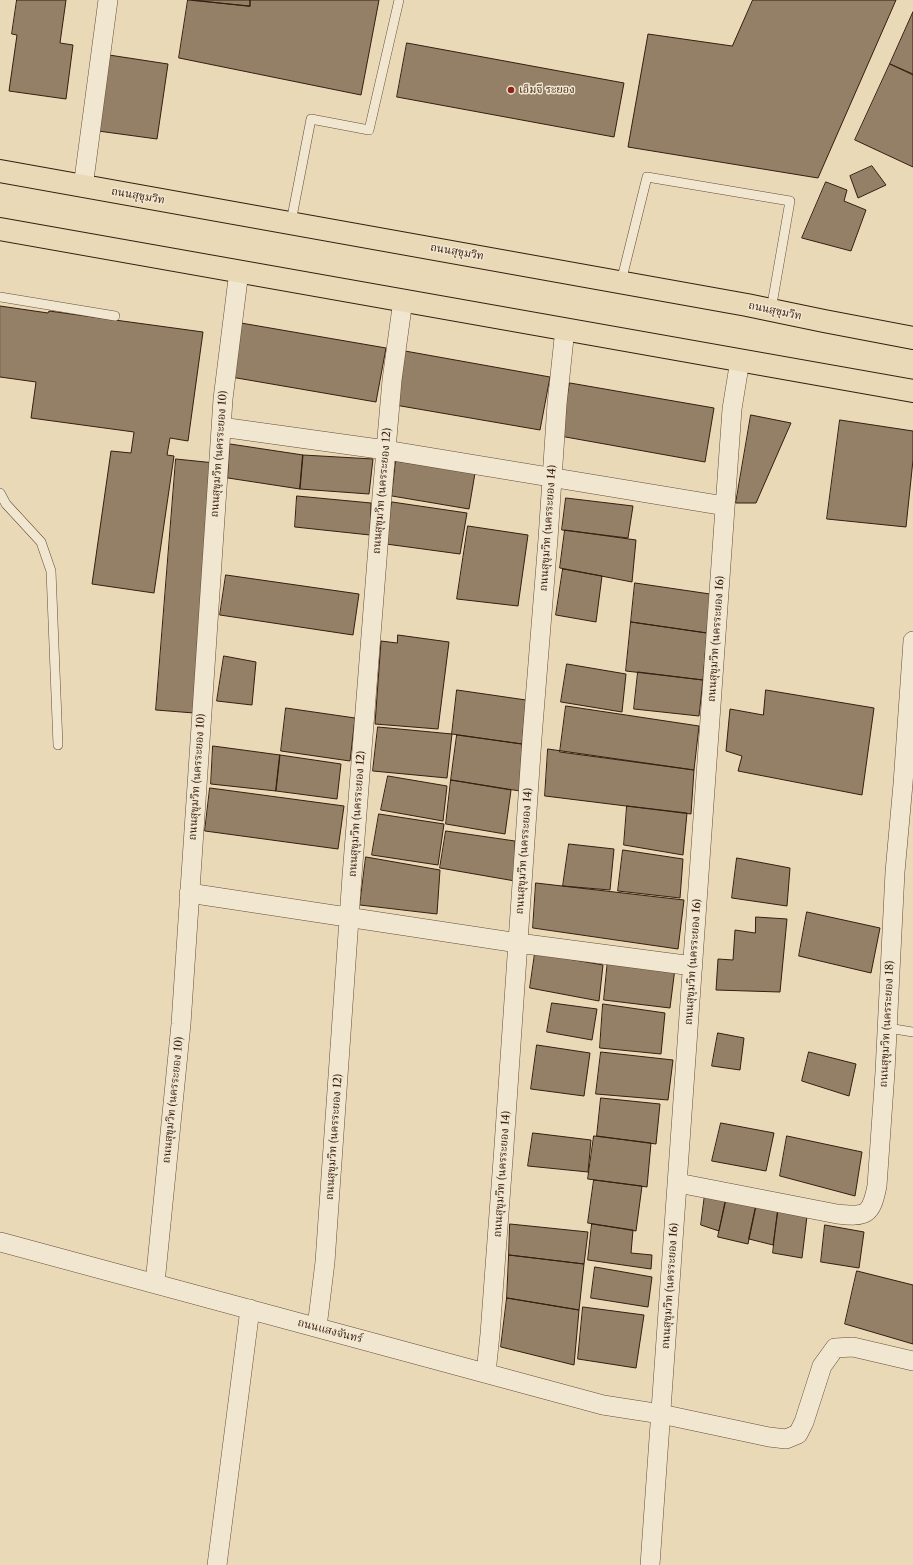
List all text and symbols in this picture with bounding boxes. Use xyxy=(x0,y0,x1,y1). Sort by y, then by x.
place label: เอ็มจี ระยอง xyxy=(519,83,575,97)
marker: เอ็มจี ระยอง xyxy=(506,85,516,95)
street label: ถนนสุขุมวิท xyxy=(110,185,166,207)
street label: ถนนสุขุมวิท xyxy=(429,241,485,263)
street label: ถนนสุขุมวิท xyxy=(747,299,803,323)
street label: ถนนสุขุมวิท (นครระยอง 10) xyxy=(208,390,230,518)
street label: ถนนสุขุมวิท (นครระยอง 12) xyxy=(370,427,394,555)
street label: ถนนสุขุมวิท (นครระยอง 14) xyxy=(537,464,559,592)
street label: ถนนสุขุมวิท (นครระยอง 16) xyxy=(705,575,727,703)
street label: ถนนสุขุมวิท (นครระยอง 10) xyxy=(186,713,208,841)
street label: ถนนสุขุมวิท (นครระยอง 12) xyxy=(346,750,368,878)
street label: ถนนสุขุมวิท (นครระยอง 14) xyxy=(513,787,535,915)
street label: ถนนสุขุมวิท (นครระยอง 16) xyxy=(682,898,704,1026)
street label: ถนนสุขุมวิท (นครระยอง 18) xyxy=(877,960,897,1088)
street label: ถนนสุขุมวิท (นครระยอง 10) xyxy=(160,1036,186,1164)
street label: ถนนสุขุมวิท (นครระยอง 12) xyxy=(323,1073,345,1201)
street label: ถนนสุขุมวิท (นครระยอง 14) xyxy=(491,1110,513,1238)
street label: ถนนสุขุมวิท (นครระยอง 16) xyxy=(659,1222,681,1350)
street label: ถนนแสงจันทร์ xyxy=(296,1316,364,1346)

